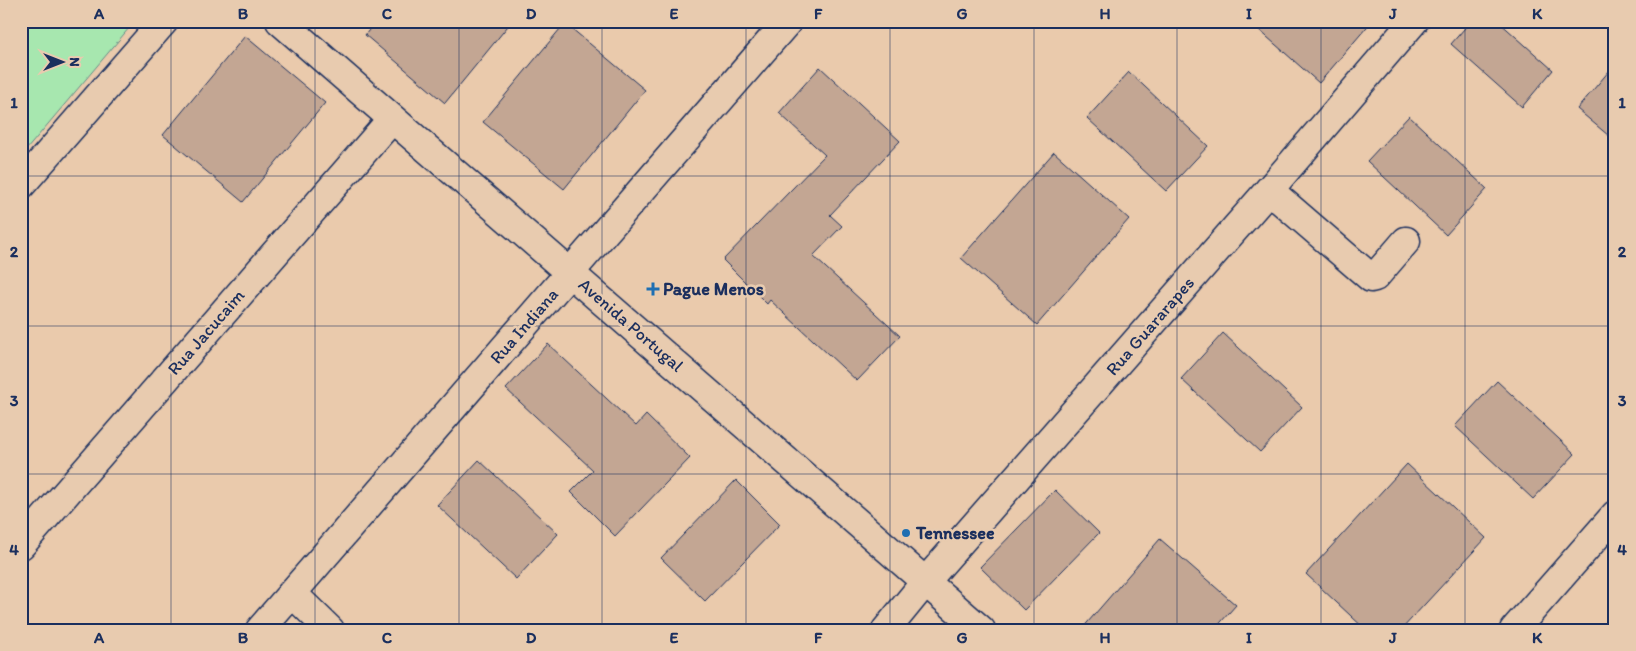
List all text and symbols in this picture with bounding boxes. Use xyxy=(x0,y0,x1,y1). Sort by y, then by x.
text: A xyxy=(93,4,105,23)
text: B xyxy=(238,4,249,23)
text: C xyxy=(382,4,393,23)
text: D xyxy=(526,4,537,23)
text: E xyxy=(670,4,679,23)
text: F xyxy=(814,4,823,23)
text: G xyxy=(956,4,968,23)
text: H xyxy=(1099,4,1111,23)
text: I xyxy=(1246,4,1252,23)
text: J xyxy=(1388,4,1397,23)
text: K xyxy=(1532,4,1543,23)
north arrow xyxy=(38,38,88,88)
text: N xyxy=(66,57,83,67)
text: 1 xyxy=(10,93,18,112)
text: 1 xyxy=(1618,93,1626,112)
text: 2 xyxy=(10,242,19,261)
text: 2 xyxy=(1618,242,1627,261)
street label: Rua Guararapes xyxy=(1101,272,1199,380)
street label: Avenida Portugal xyxy=(574,273,688,377)
place label: Pague Menos xyxy=(663,278,764,300)
street label: Rua Indiana xyxy=(485,283,563,368)
marker: Pague Menos xyxy=(647,283,659,295)
street label: Rua Jacucaim xyxy=(163,285,249,379)
text: 3 xyxy=(10,391,19,410)
text: 3 xyxy=(1618,391,1627,410)
place label: Tennessee xyxy=(915,522,995,544)
marker: Tennessee xyxy=(900,527,912,539)
text: 4 xyxy=(9,540,19,559)
text: 4 xyxy=(1617,540,1627,559)
text: A xyxy=(93,628,105,647)
text: B xyxy=(238,628,249,647)
text: C xyxy=(382,628,393,647)
text: D xyxy=(526,628,537,647)
text: E xyxy=(670,628,679,647)
text: F xyxy=(814,628,823,647)
text: G xyxy=(956,628,968,647)
text: H xyxy=(1099,628,1111,647)
text: I xyxy=(1246,628,1252,647)
text: J xyxy=(1388,628,1397,647)
text: K xyxy=(1532,628,1543,647)

